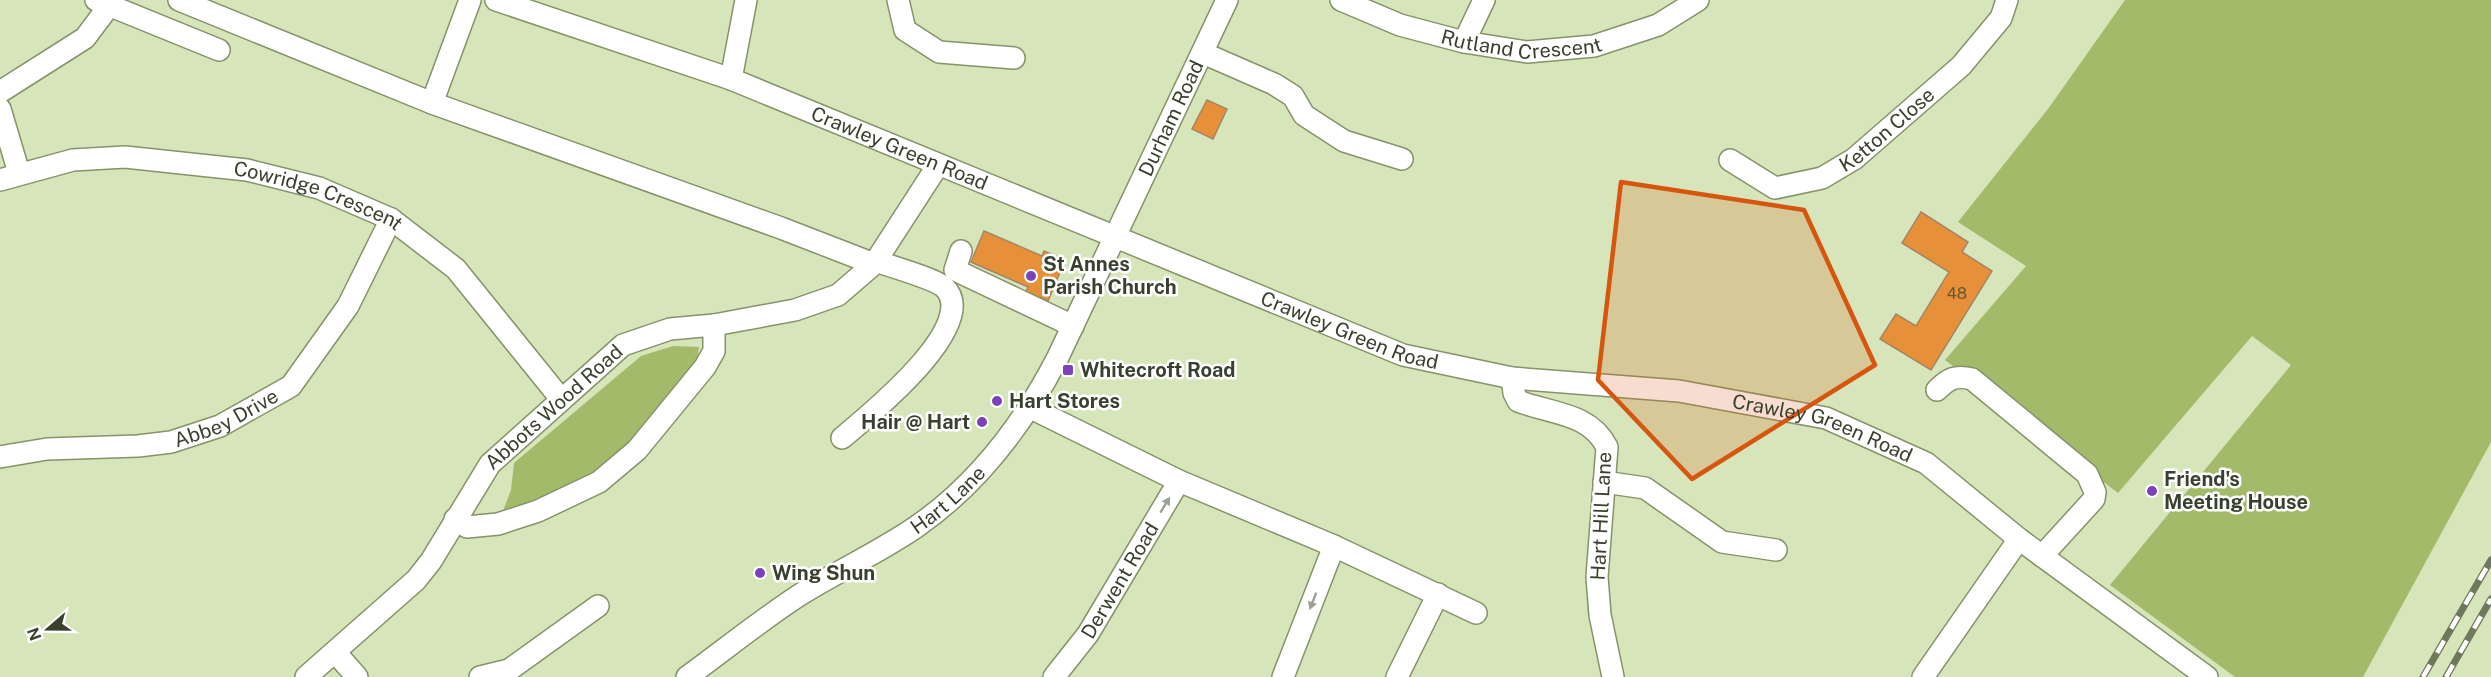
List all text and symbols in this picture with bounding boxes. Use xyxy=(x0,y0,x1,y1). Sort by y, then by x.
street label: Rutland Crescent xyxy=(1438,24,1605,65)
street label: Durham Road xyxy=(1133,56,1209,180)
street label: Ketton Close xyxy=(1835,83,1939,177)
street label: Crawley Green Road xyxy=(808,101,991,195)
street label: Cowridge Crescent xyxy=(233,157,408,236)
place label: St Annes Parish Church xyxy=(1043,252,1177,299)
marker: St Annes Parish Church xyxy=(1024,269,1038,283)
house number: 48 xyxy=(1947,284,1967,303)
street label: Crawley Green Road xyxy=(1257,286,1441,374)
street label: Abbots Wood Road xyxy=(480,339,627,475)
place label: Whitecroft Road xyxy=(1080,358,1235,382)
marker: Whitecroft Road xyxy=(1061,363,1075,377)
street label: Abbey Drive xyxy=(171,384,282,452)
place label: Hart Stores xyxy=(1009,389,1120,413)
street label: Crawley Green Road xyxy=(1730,389,1916,467)
marker: Hart Stores xyxy=(990,394,1004,408)
place label: Hair @ Hart xyxy=(861,410,970,434)
marker: Hair @ Hart xyxy=(975,415,989,429)
street label: Hart Hill Lane xyxy=(1586,451,1616,581)
street label: Hart Lane xyxy=(906,461,990,539)
place label: Friend's Meeting House xyxy=(2164,467,2308,514)
marker: Friend's Meeting House xyxy=(2145,484,2159,498)
one-way arrow xyxy=(1160,496,1170,513)
street label: Derwent Road xyxy=(1076,518,1164,643)
place label: Wing Shun xyxy=(772,561,875,585)
marker: Wing Shun xyxy=(753,566,767,580)
one-way arrow xyxy=(1308,592,1318,610)
north arrow xyxy=(18,599,78,659)
text: N xyxy=(23,625,45,643)

